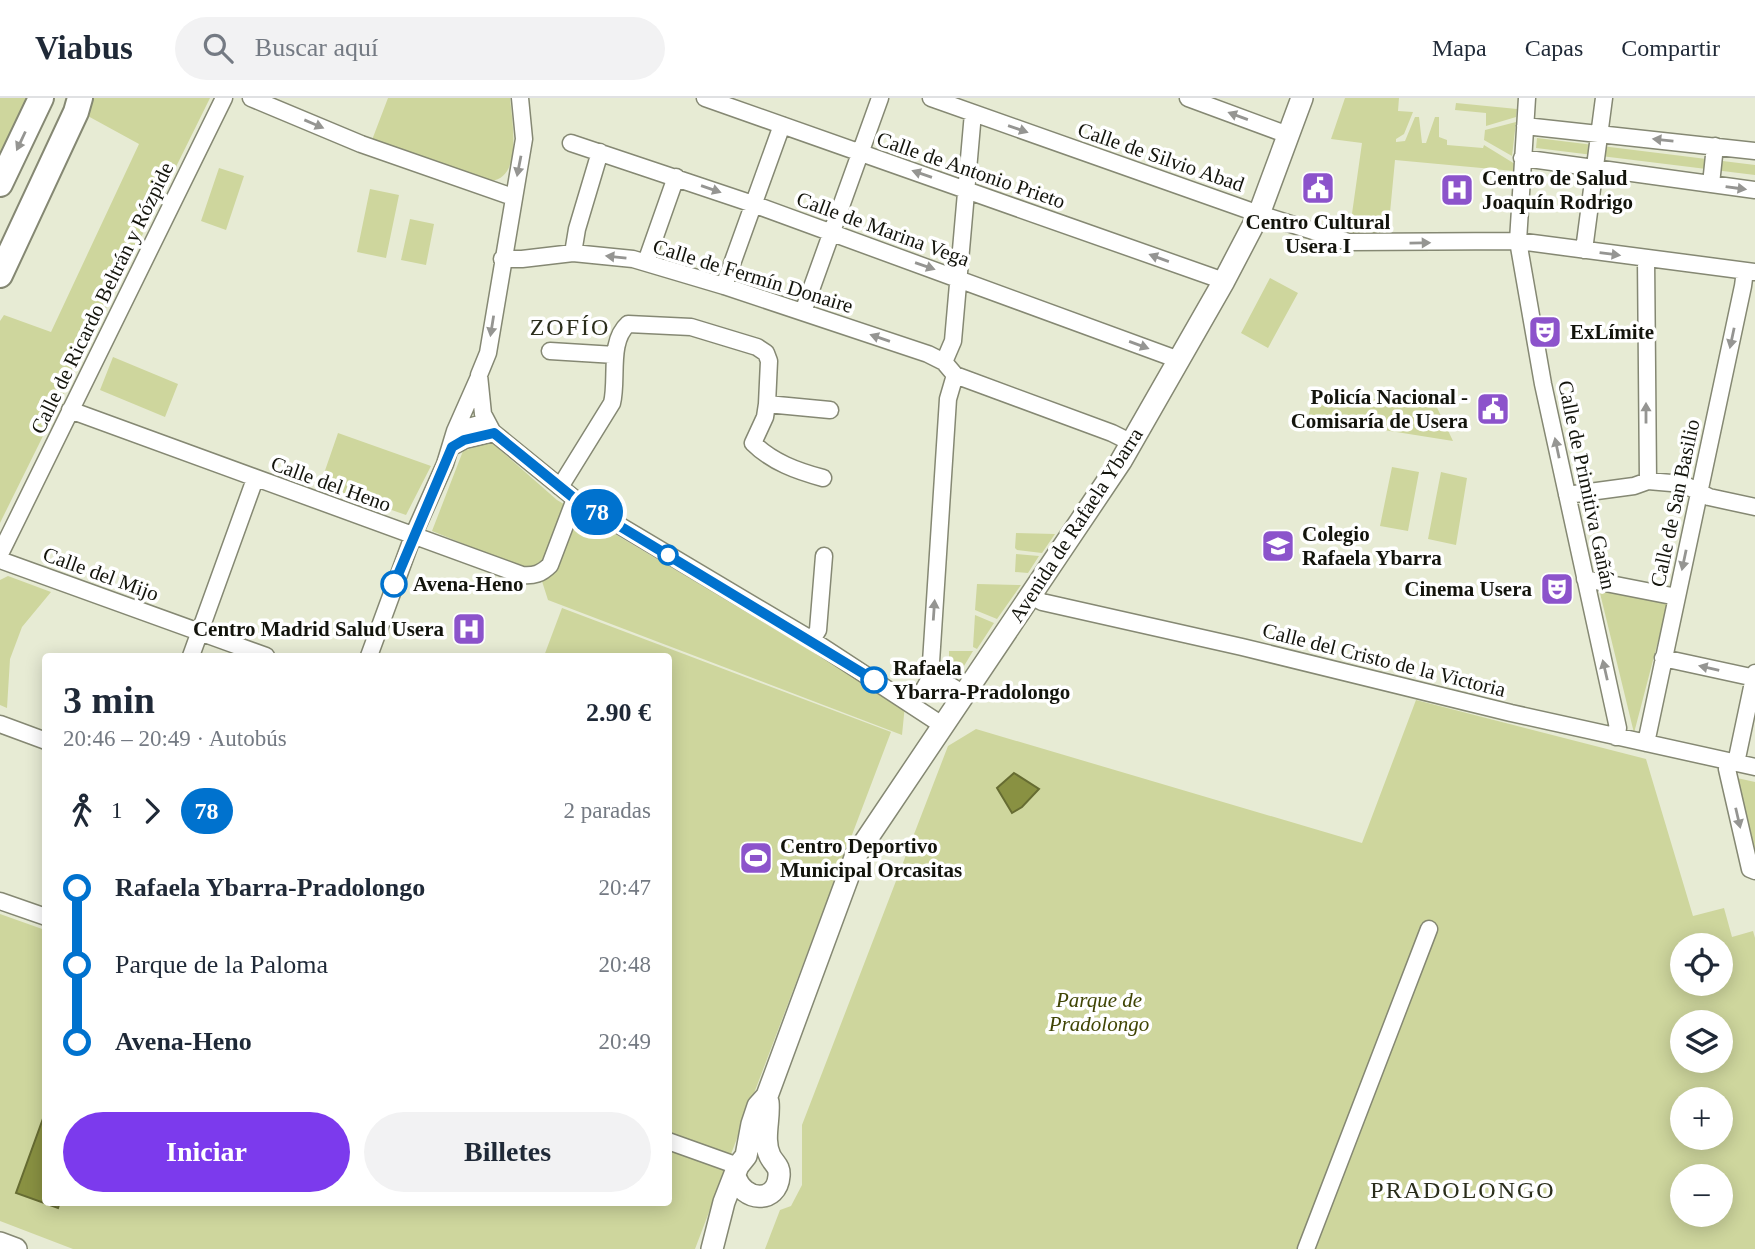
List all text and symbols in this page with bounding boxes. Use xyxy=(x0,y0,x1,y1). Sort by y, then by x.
search box xyxy=(175,17,665,80)
icon: search xyxy=(199,29,237,67)
text: Viabus xyxy=(35,30,133,66)
text: Buscar aquí xyxy=(255,33,378,62)
text: Mapa xyxy=(1432,35,1487,61)
text: Capas xyxy=(1525,35,1583,61)
text: Compartir xyxy=(1621,35,1720,61)
one-way arrow xyxy=(1227,111,1248,122)
street label: Calle de Silvio Abad xyxy=(1075,117,1248,197)
one-way arrow xyxy=(303,119,324,130)
one-way arrow xyxy=(1008,124,1029,135)
street label: Calle de Antonio Prieto xyxy=(874,126,1068,214)
one-way arrow xyxy=(15,131,26,151)
one-way arrow xyxy=(1652,135,1674,146)
one-way arrow xyxy=(513,155,524,177)
street label: Calle de Ricardo Beltrán y Rózpide xyxy=(26,158,178,438)
place label: Centro de Salud Joaquín Rodrigo xyxy=(1482,166,1633,214)
one-way arrow xyxy=(911,168,932,179)
public building icon: Centro Cultural Usera I xyxy=(1299,169,1337,207)
hospital icon: Centro de Salud Joaquín Rodrigo xyxy=(1438,171,1476,209)
one-way arrow xyxy=(1725,182,1747,193)
one-way arrow xyxy=(701,184,722,195)
street label: Calle de Marina Vega xyxy=(793,187,973,272)
place label: Centro Cultural Usera I xyxy=(1246,210,1391,258)
street label: Calle de Fermín Donaire xyxy=(650,234,856,318)
one-way arrow xyxy=(1410,237,1432,249)
one-way arrow xyxy=(1599,248,1621,259)
one-way arrow xyxy=(605,251,627,262)
one-way arrow xyxy=(1149,253,1170,264)
one-way arrow xyxy=(915,261,936,272)
theatre icon: ExLímite xyxy=(1526,313,1564,351)
district label: ZOFÍO xyxy=(530,314,610,340)
one-way arrow xyxy=(486,315,497,337)
place label: ExLímite xyxy=(1570,320,1654,344)
one-way arrow xyxy=(1726,327,1737,349)
one-way arrow xyxy=(870,332,891,343)
one-way arrow xyxy=(1128,339,1149,350)
street label: Calle de Primitiva Gañán xyxy=(1553,378,1621,592)
place label: Policía Nacional - Comisaría de Usera xyxy=(1291,385,1468,433)
public building icon: Policía Nacional - Comisaría de Usera xyxy=(1474,390,1512,428)
one-way arrow xyxy=(1640,401,1652,423)
street label: Calle de San Basilio xyxy=(1645,417,1705,589)
street label: Avenida de Rafaela Ybarra xyxy=(1004,423,1148,627)
one-way arrow xyxy=(1552,437,1563,459)
street label: Calle del Heno xyxy=(268,451,394,517)
line badge: 78 xyxy=(566,489,628,535)
text: 78 xyxy=(585,499,609,525)
place label: Colegio Rafaela Ybarra xyxy=(1302,522,1442,570)
school or university icon: Colegio Rafaela Ybarra xyxy=(1259,527,1297,565)
street label: Calle del Mijo xyxy=(40,542,162,606)
unlabelled marker xyxy=(658,545,678,565)
one-way arrow xyxy=(1679,549,1690,571)
theatre icon: Cinema Usera xyxy=(1538,570,1576,608)
marker: Avena-Heno xyxy=(381,571,407,597)
place label: Avena-Heno xyxy=(413,572,523,596)
place label: Cinema Usera xyxy=(1404,577,1532,601)
one-way arrow xyxy=(929,599,940,621)
hospital icon: Centro Madrid Salud Usera xyxy=(450,610,488,648)
place label: Centro Madrid Salud Usera xyxy=(193,617,444,641)
street label: Calle del Cristo de la Victoria xyxy=(1260,618,1509,702)
place label: Rafaela Ybarra-Pradolongo xyxy=(893,656,1070,704)
one-way arrow xyxy=(1600,659,1611,681)
one-way arrow xyxy=(1698,662,1720,673)
marker: Rafaela Ybarra-Pradolongo xyxy=(861,667,887,693)
text: 3 min xyxy=(63,679,155,721)
text: 2.90 € xyxy=(586,698,651,727)
text: 20:46 – 20:49 · Autobús xyxy=(63,726,287,751)
icon: walk xyxy=(63,792,101,830)
icon: forward xyxy=(133,792,171,830)
text: 1 xyxy=(111,798,123,823)
text: 78 xyxy=(195,798,219,824)
text: 2 paradas xyxy=(564,798,651,823)
one-way arrow xyxy=(1733,807,1744,829)
place label: Centro Deportivo Municipal Orcasitas xyxy=(780,834,962,882)
sports icon: Centro Deportivo Municipal Orcasitas xyxy=(737,839,775,877)
text: Rafaela Ybarra-Pradolongo xyxy=(115,873,425,902)
text: 20:47 xyxy=(599,875,651,900)
map controls xyxy=(1670,933,1733,1227)
button: locate xyxy=(1670,933,1733,996)
text: Parque de la Paloma xyxy=(115,950,328,979)
text: 20:48 xyxy=(599,952,651,977)
park label: Parque de Pradolongo xyxy=(1048,988,1149,1036)
button: layers xyxy=(1670,1010,1733,1073)
text: Avena-Heno xyxy=(115,1027,252,1056)
text: 20:49 xyxy=(599,1029,651,1054)
button: + xyxy=(1670,1087,1733,1150)
button: Iniciar xyxy=(63,1112,350,1192)
button: Billetes xyxy=(364,1112,651,1192)
button: − xyxy=(1670,1164,1733,1227)
district label: PRADOLONGO xyxy=(1370,1177,1556,1203)

